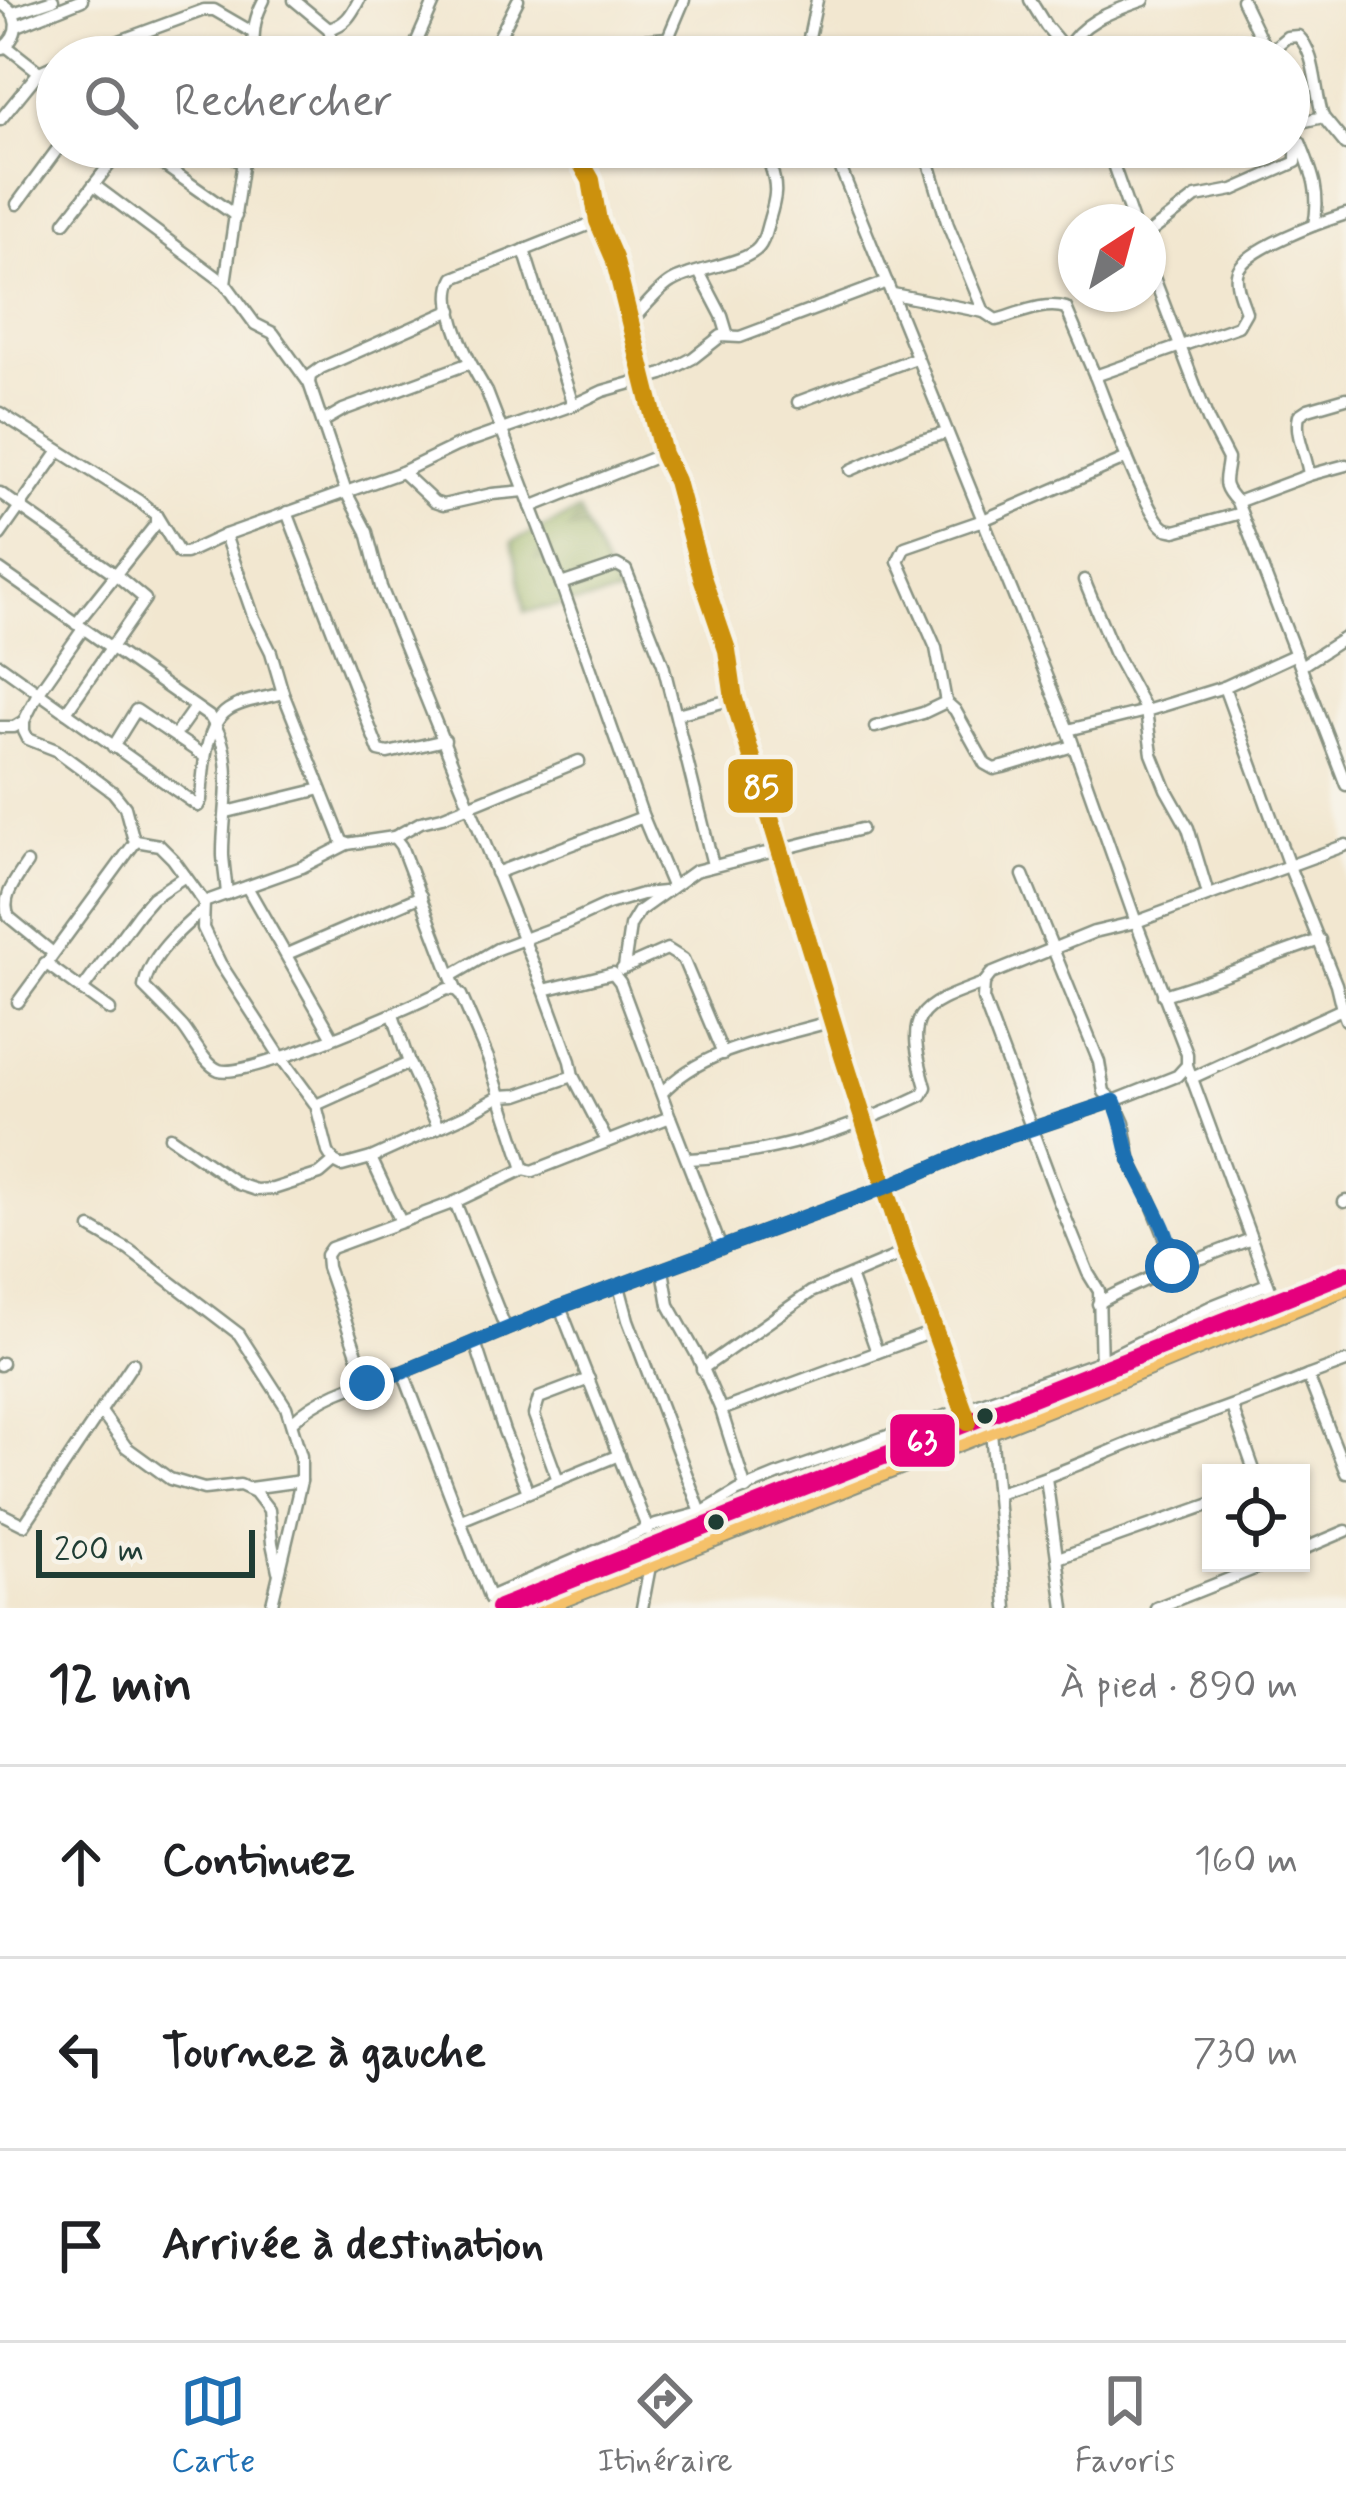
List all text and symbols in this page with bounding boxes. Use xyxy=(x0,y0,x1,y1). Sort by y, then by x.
search box xyxy=(36,36,1310,168)
icon: search xyxy=(78,69,144,135)
text: Rechercher xyxy=(174,73,393,132)
north arrow xyxy=(1058,204,1166,312)
line badge: 85 xyxy=(726,757,795,815)
text: 85 xyxy=(743,767,779,811)
route start xyxy=(1145,1239,1199,1293)
route end xyxy=(340,1356,394,1410)
unlabelled marker xyxy=(974,1405,996,1427)
line badge: 63 xyxy=(888,1412,957,1469)
text: 63 xyxy=(907,1421,937,1465)
map controls xyxy=(1202,1464,1310,1572)
button: locate xyxy=(1202,1464,1310,1572)
unlabelled marker xyxy=(705,1511,727,1533)
scale bar xyxy=(36,1524,255,1577)
text: 200 m xyxy=(54,1529,144,1573)
text: 12 min xyxy=(48,1653,192,1719)
text: À pied · 890 m xyxy=(1060,1661,1298,1712)
icon: ahead xyxy=(48,1829,114,1895)
text: Continuez xyxy=(162,1832,355,1891)
text: 160 m xyxy=(1194,1836,1298,1887)
icon: left xyxy=(48,2021,114,2087)
text: Tournez à gauche xyxy=(162,2024,486,2083)
text: 730 m xyxy=(1193,2028,1298,2079)
icon: arrive xyxy=(48,2213,114,2279)
text: Arrivée à destination xyxy=(162,2216,544,2275)
tab: Carte xyxy=(171,2368,256,2484)
tab: Itinéraire xyxy=(597,2368,733,2484)
tab: Favoris xyxy=(1075,2368,1175,2484)

